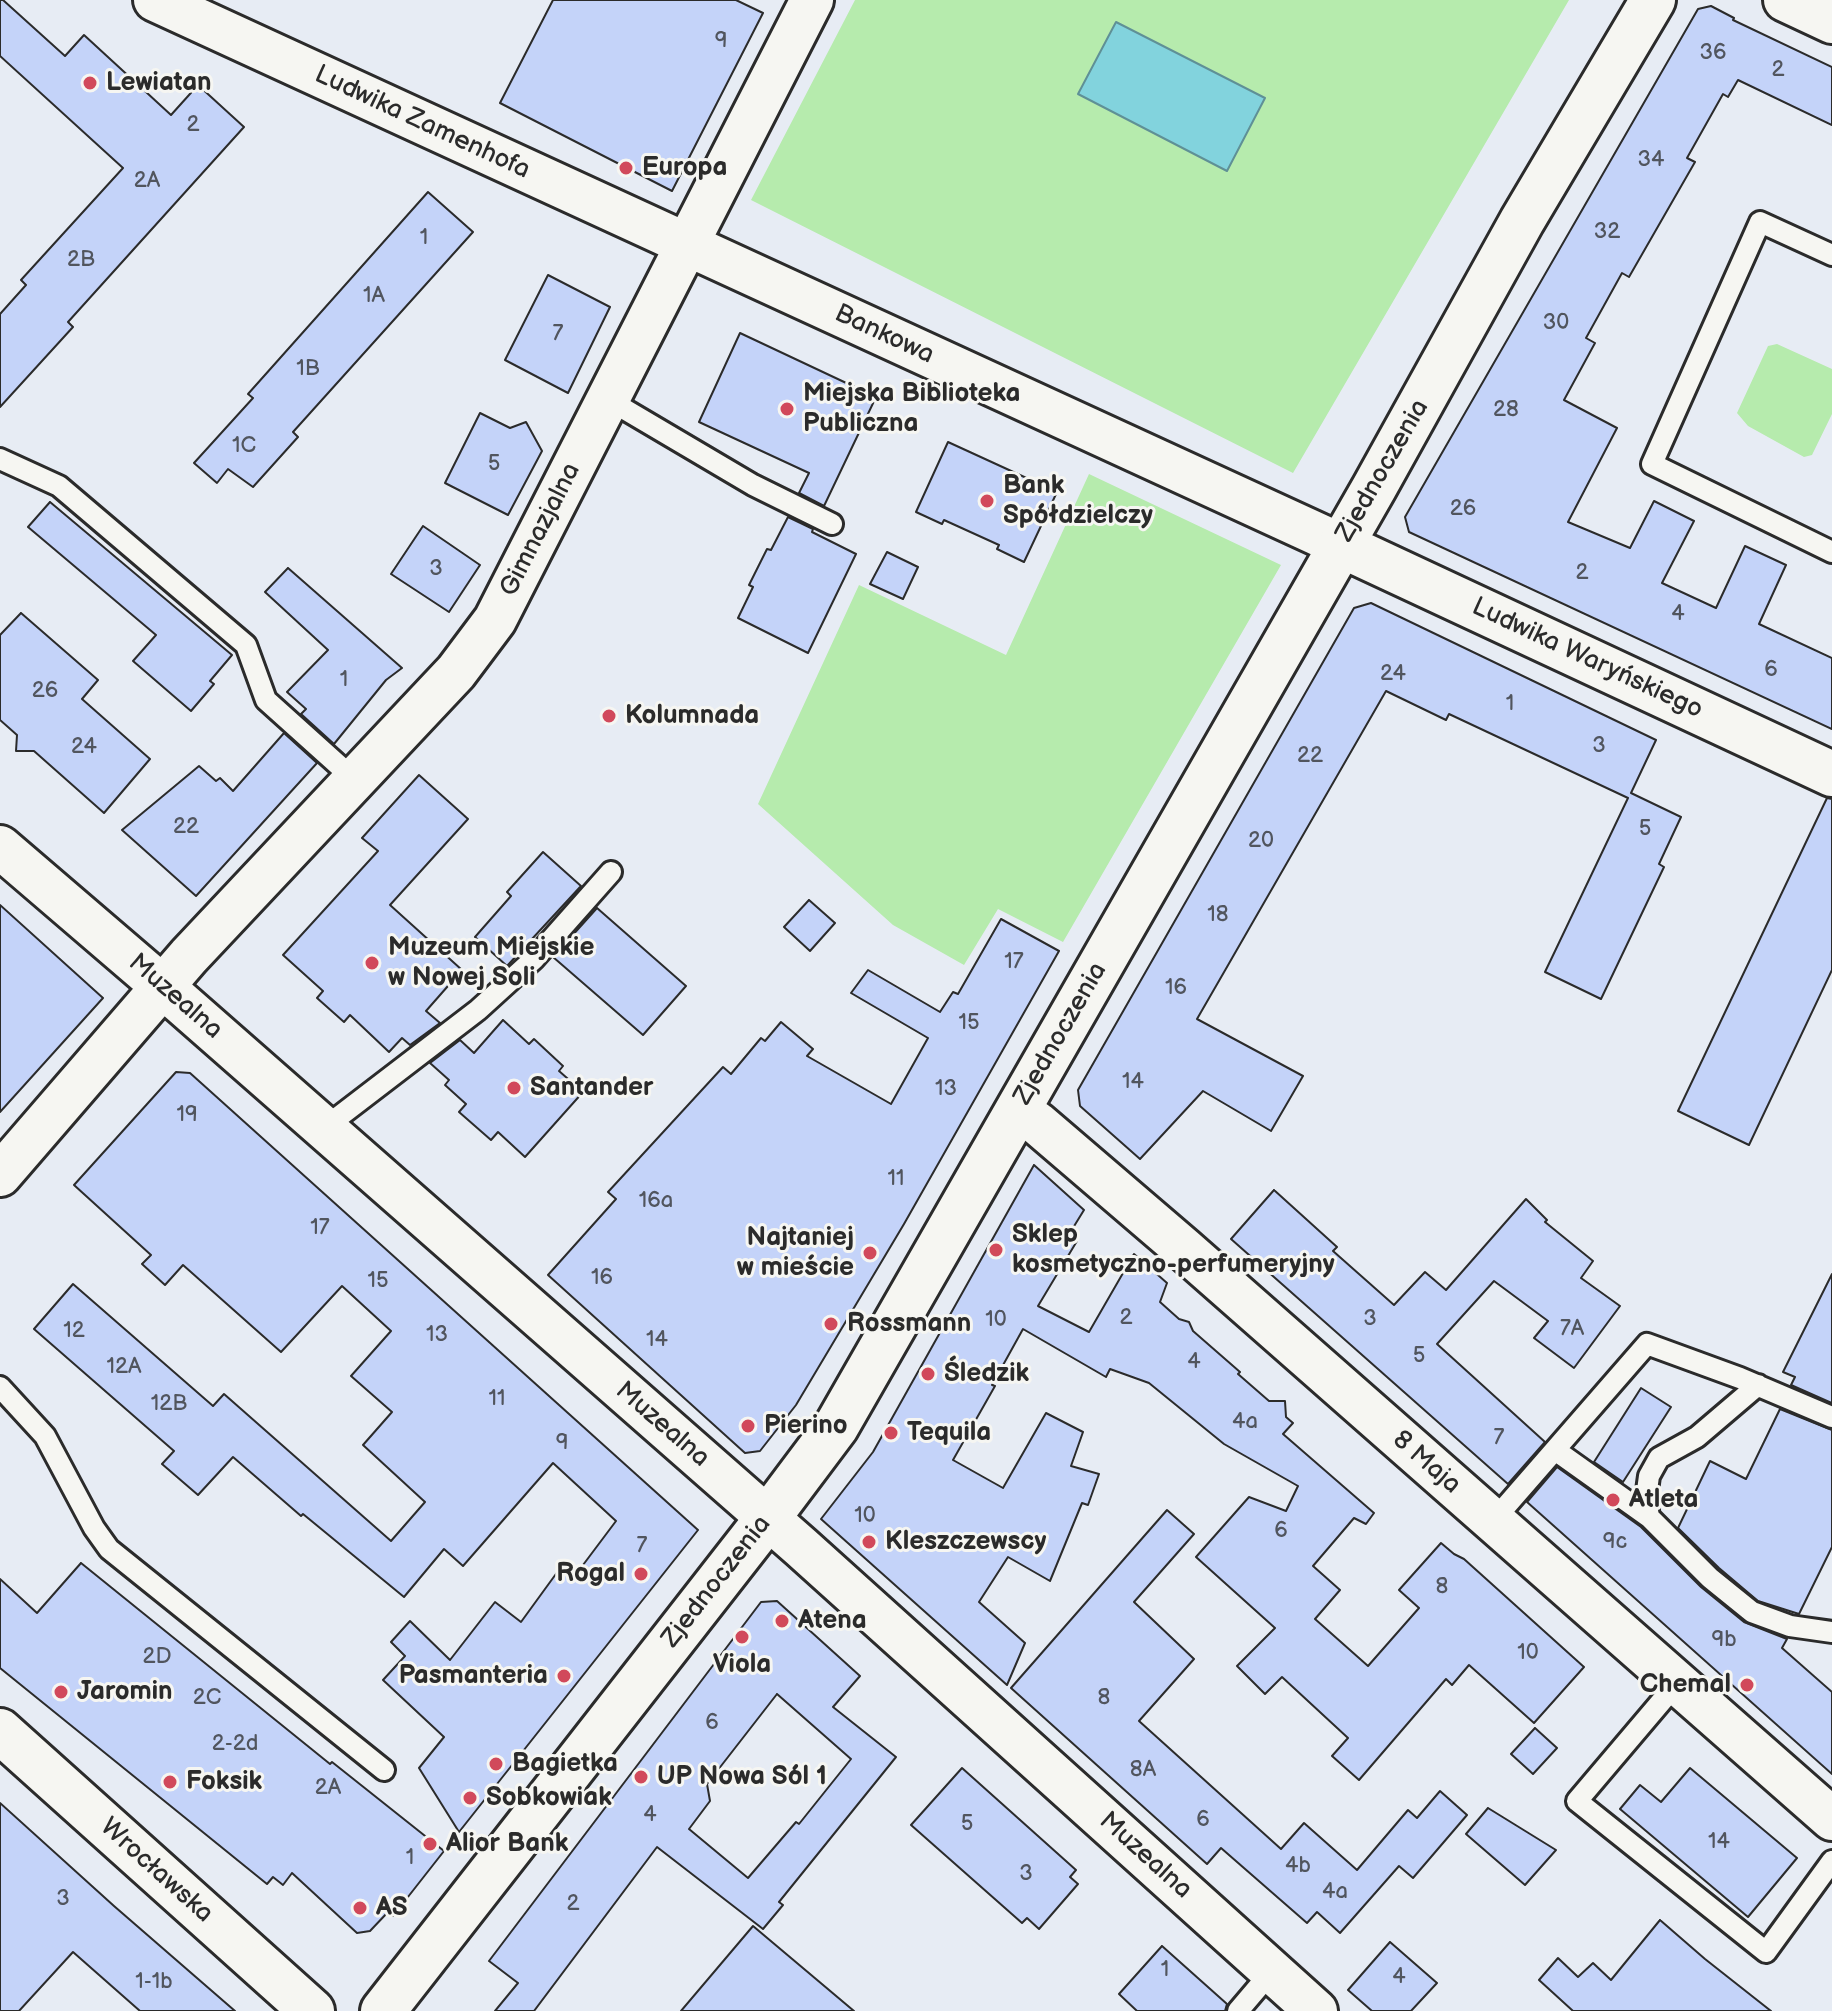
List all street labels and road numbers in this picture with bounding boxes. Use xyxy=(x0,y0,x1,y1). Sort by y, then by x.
street label: Ludwika Zamenhofa xyxy=(309,59,535,187)
street label: Bankowa xyxy=(829,298,939,372)
street label: Zjednoczenia xyxy=(1330,395,1436,547)
street label: Gimnazjalna xyxy=(494,458,588,602)
street label: Ludwika Waryńskiego xyxy=(1467,592,1707,726)
street label: Muzealna xyxy=(122,948,228,1046)
street label: Zjednoczenia xyxy=(1008,958,1114,1110)
street label: Muzealna xyxy=(609,1376,715,1474)
street label: 8 Maja xyxy=(1385,1425,1467,1501)
street label: Zjednoczenia xyxy=(656,1510,778,1654)
street label: Muzealna xyxy=(1092,1806,1198,1906)
street label: Wrocławska xyxy=(93,1812,219,1930)

